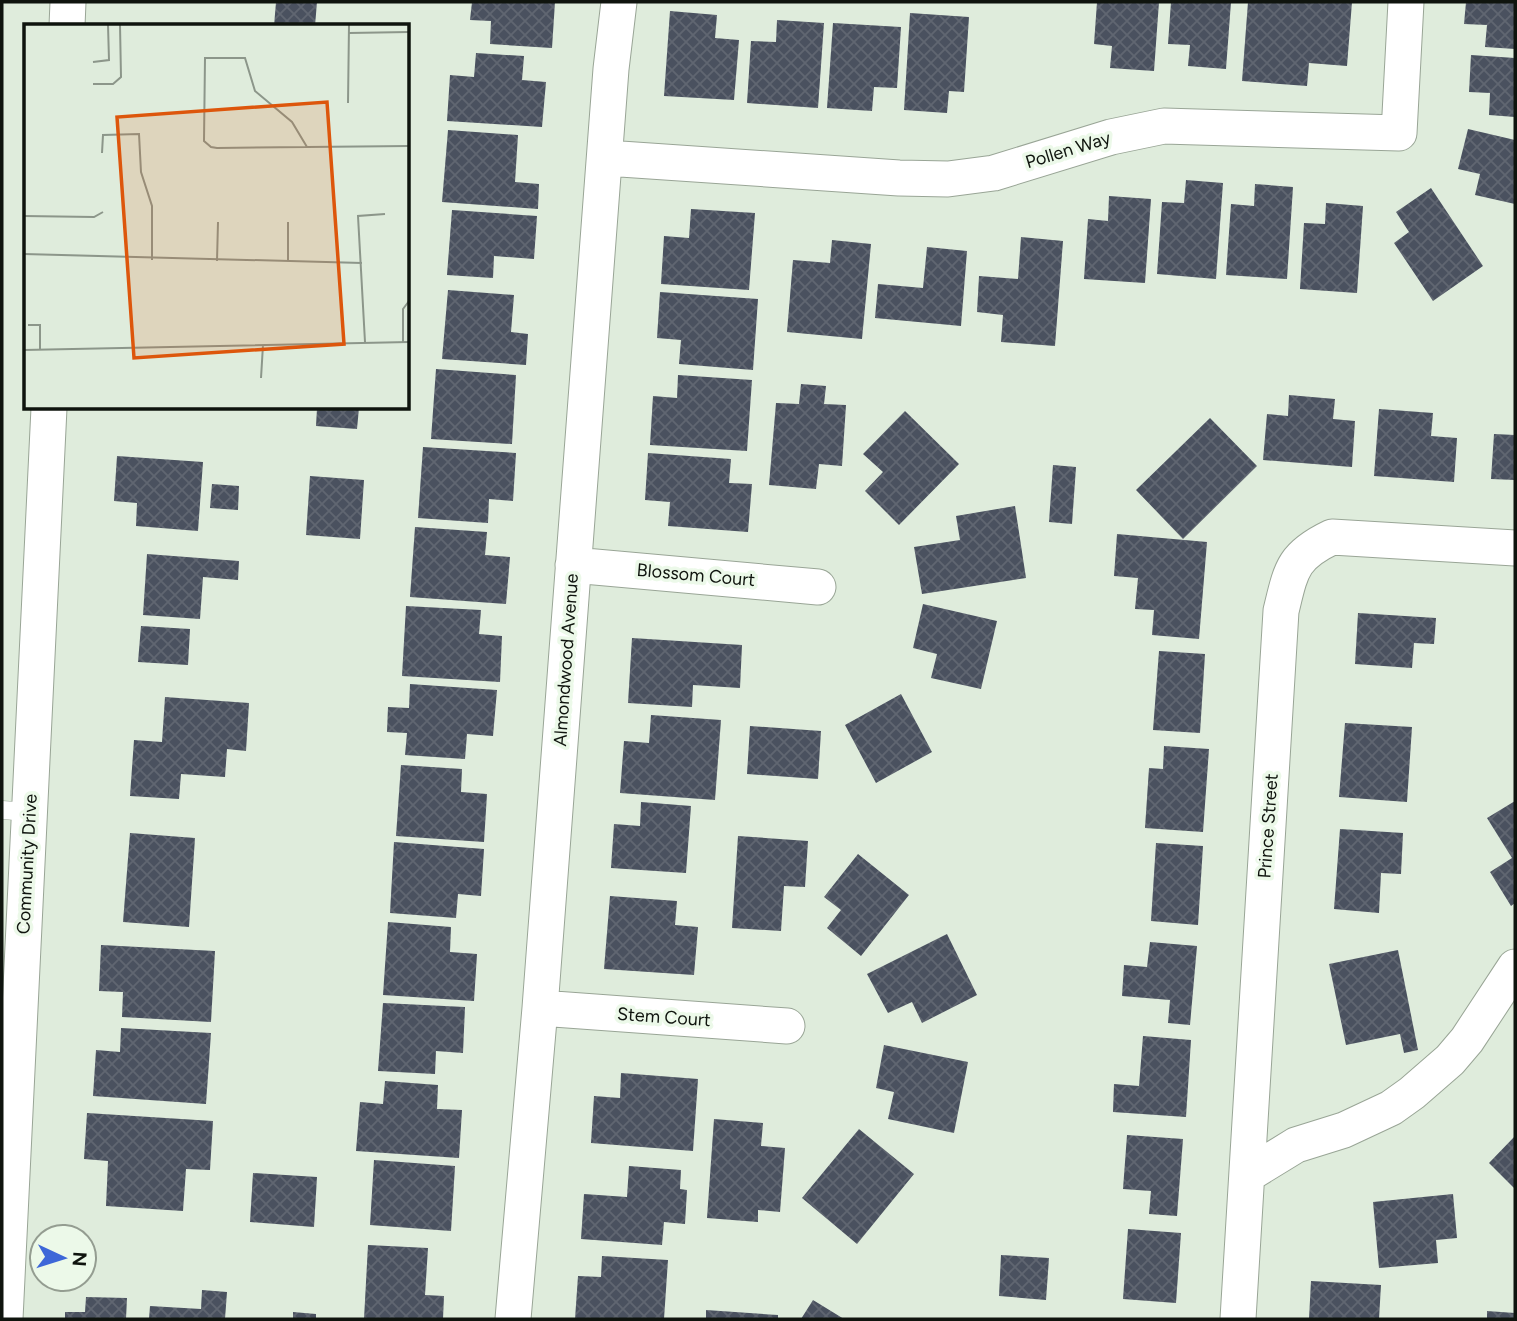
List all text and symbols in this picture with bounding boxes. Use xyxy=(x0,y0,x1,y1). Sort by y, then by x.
inset map xyxy=(24,24,410,410)
street label: Pollen Way xyxy=(1023,126,1114,173)
street label: Blossom Court xyxy=(636,559,756,591)
street label: Almondwood Avenue xyxy=(549,573,583,747)
street label: Prince Street xyxy=(1253,773,1283,879)
street label: Community Drive xyxy=(12,793,42,935)
street label: Stem Court xyxy=(616,1003,712,1031)
north arrow xyxy=(28,1223,98,1293)
text: N xyxy=(67,1251,91,1267)

